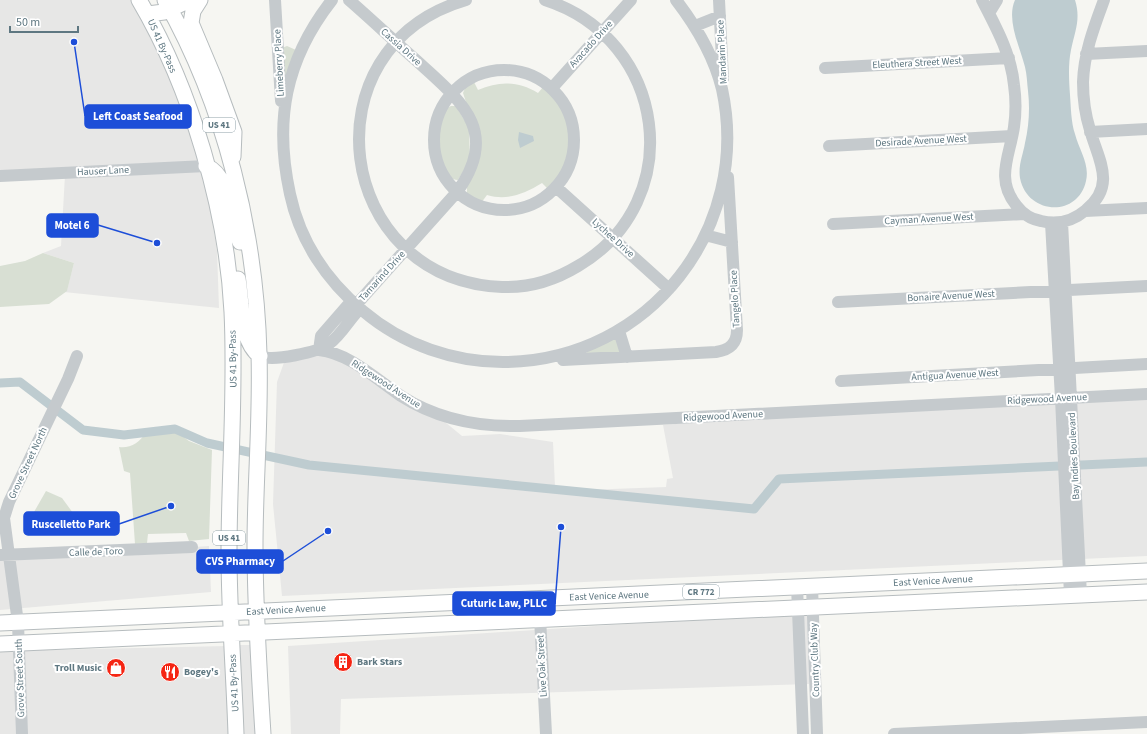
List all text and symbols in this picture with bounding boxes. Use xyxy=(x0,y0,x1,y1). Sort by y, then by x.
scale bar xyxy=(10,8,78,34)
text: 50 m xyxy=(16,14,40,31)
street label: US 41 By-Pass xyxy=(144,17,180,75)
street label: Avacado Drive xyxy=(566,17,616,71)
street label: Mandarin Place xyxy=(713,19,731,84)
street label: Cassia Drive xyxy=(378,25,424,69)
street label: Limeberry Place xyxy=(270,29,288,97)
street label: Eleuthera Street West xyxy=(872,54,963,72)
callout: Left Coast Seafood xyxy=(85,105,191,128)
text: Left Coast Seafood xyxy=(93,109,183,124)
road number: US 41 xyxy=(203,118,235,132)
street label: Desirade Avenue West xyxy=(875,132,968,150)
street label: Hauser Lane xyxy=(77,163,129,179)
street label: Cayman Avenue West xyxy=(884,210,975,228)
callout: Motel 6 xyxy=(47,214,98,237)
street label: Lychee Drive xyxy=(589,215,637,261)
text: Motel 6 xyxy=(54,218,90,233)
street label: Tamarind Drive xyxy=(356,248,409,304)
street label: Tangelo Place xyxy=(727,270,743,328)
street label: Bonaire Avenue West xyxy=(907,287,996,305)
street label: US 41 By-Pass xyxy=(225,330,241,388)
street label: Ridgewood Avenue xyxy=(349,356,423,412)
street label: Antigua Avenue West xyxy=(911,366,1000,384)
street label: Ridgewood Avenue xyxy=(1007,390,1087,408)
street label: Ridgewood Avenue xyxy=(683,407,763,425)
street label: Bay Indies Boulevard xyxy=(1065,412,1083,500)
street label: Grove Street North xyxy=(5,425,51,501)
callout: Ruscelletto Park xyxy=(24,512,119,535)
text: Ruscelletto Park xyxy=(32,517,111,532)
road number: US 41 xyxy=(213,531,245,545)
street label: Calle de Toro xyxy=(69,544,123,560)
callout: CVS Pharmacy xyxy=(197,550,283,573)
text: CVS Pharmacy xyxy=(205,554,275,569)
street label: East Venice Avenue xyxy=(893,572,973,590)
road number: CR 772 xyxy=(683,585,719,599)
street label: East Venice Avenue xyxy=(569,588,649,604)
callout: Cuturic Law, PLLC xyxy=(453,592,555,615)
text: Cuturic Law, PLLC xyxy=(461,596,548,611)
street label: East Venice Avenue xyxy=(246,601,326,619)
street label: Country Club Way xyxy=(807,622,823,697)
street label: Live Oak Street xyxy=(533,634,551,698)
street label: Grove Street South xyxy=(12,638,28,718)
building icon: Bark Stars xyxy=(332,651,354,673)
street label: US 41 By-Pass xyxy=(225,654,243,712)
place label: Bark Stars xyxy=(357,655,403,669)
shop icon: Troll Music xyxy=(105,657,127,679)
place label: Troll Music xyxy=(55,661,102,675)
restaurant icon: Bogey's xyxy=(159,661,181,683)
place label: Bogey's xyxy=(184,665,219,679)

